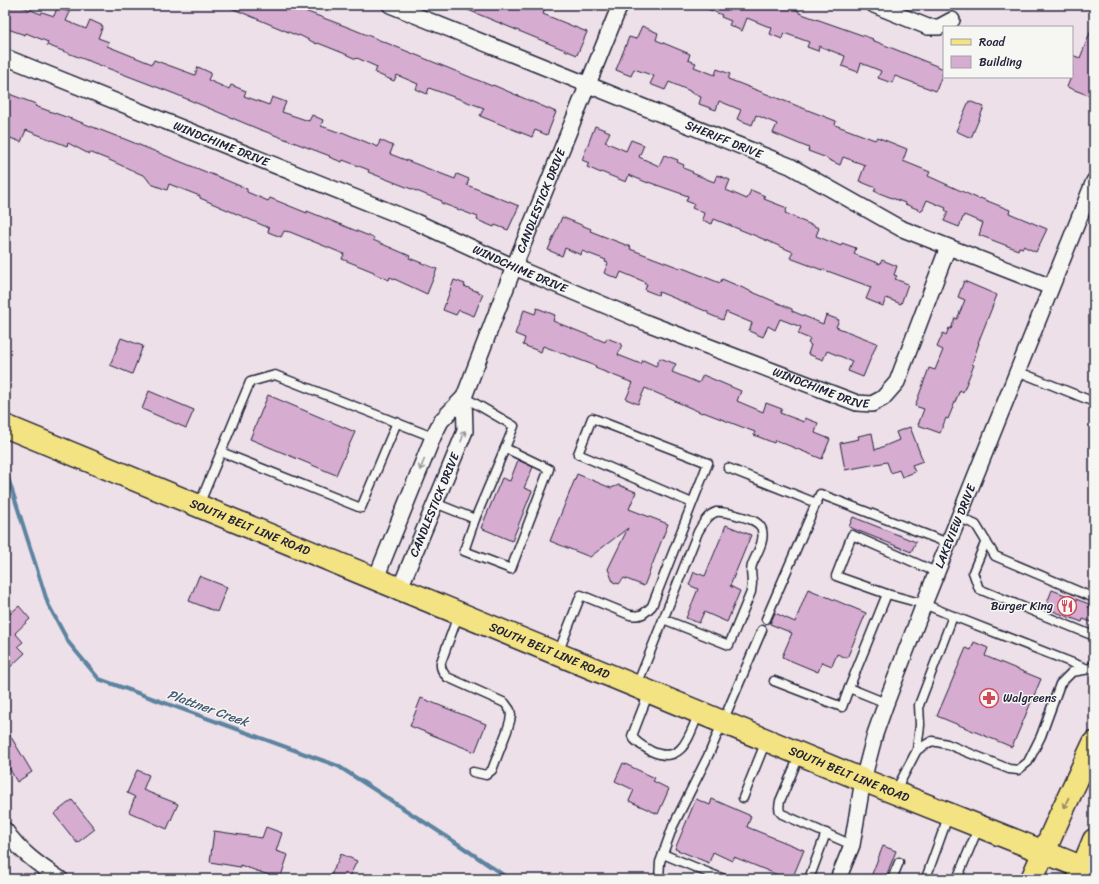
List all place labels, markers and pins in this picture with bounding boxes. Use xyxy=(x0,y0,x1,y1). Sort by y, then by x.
place label: Burger King xyxy=(991,595,1053,617)
restaurant icon: Burger King xyxy=(1056,595,1078,617)
pharmacy icon: Walgreens xyxy=(978,687,1000,709)
place label: Walgreens xyxy=(1003,687,1057,709)

